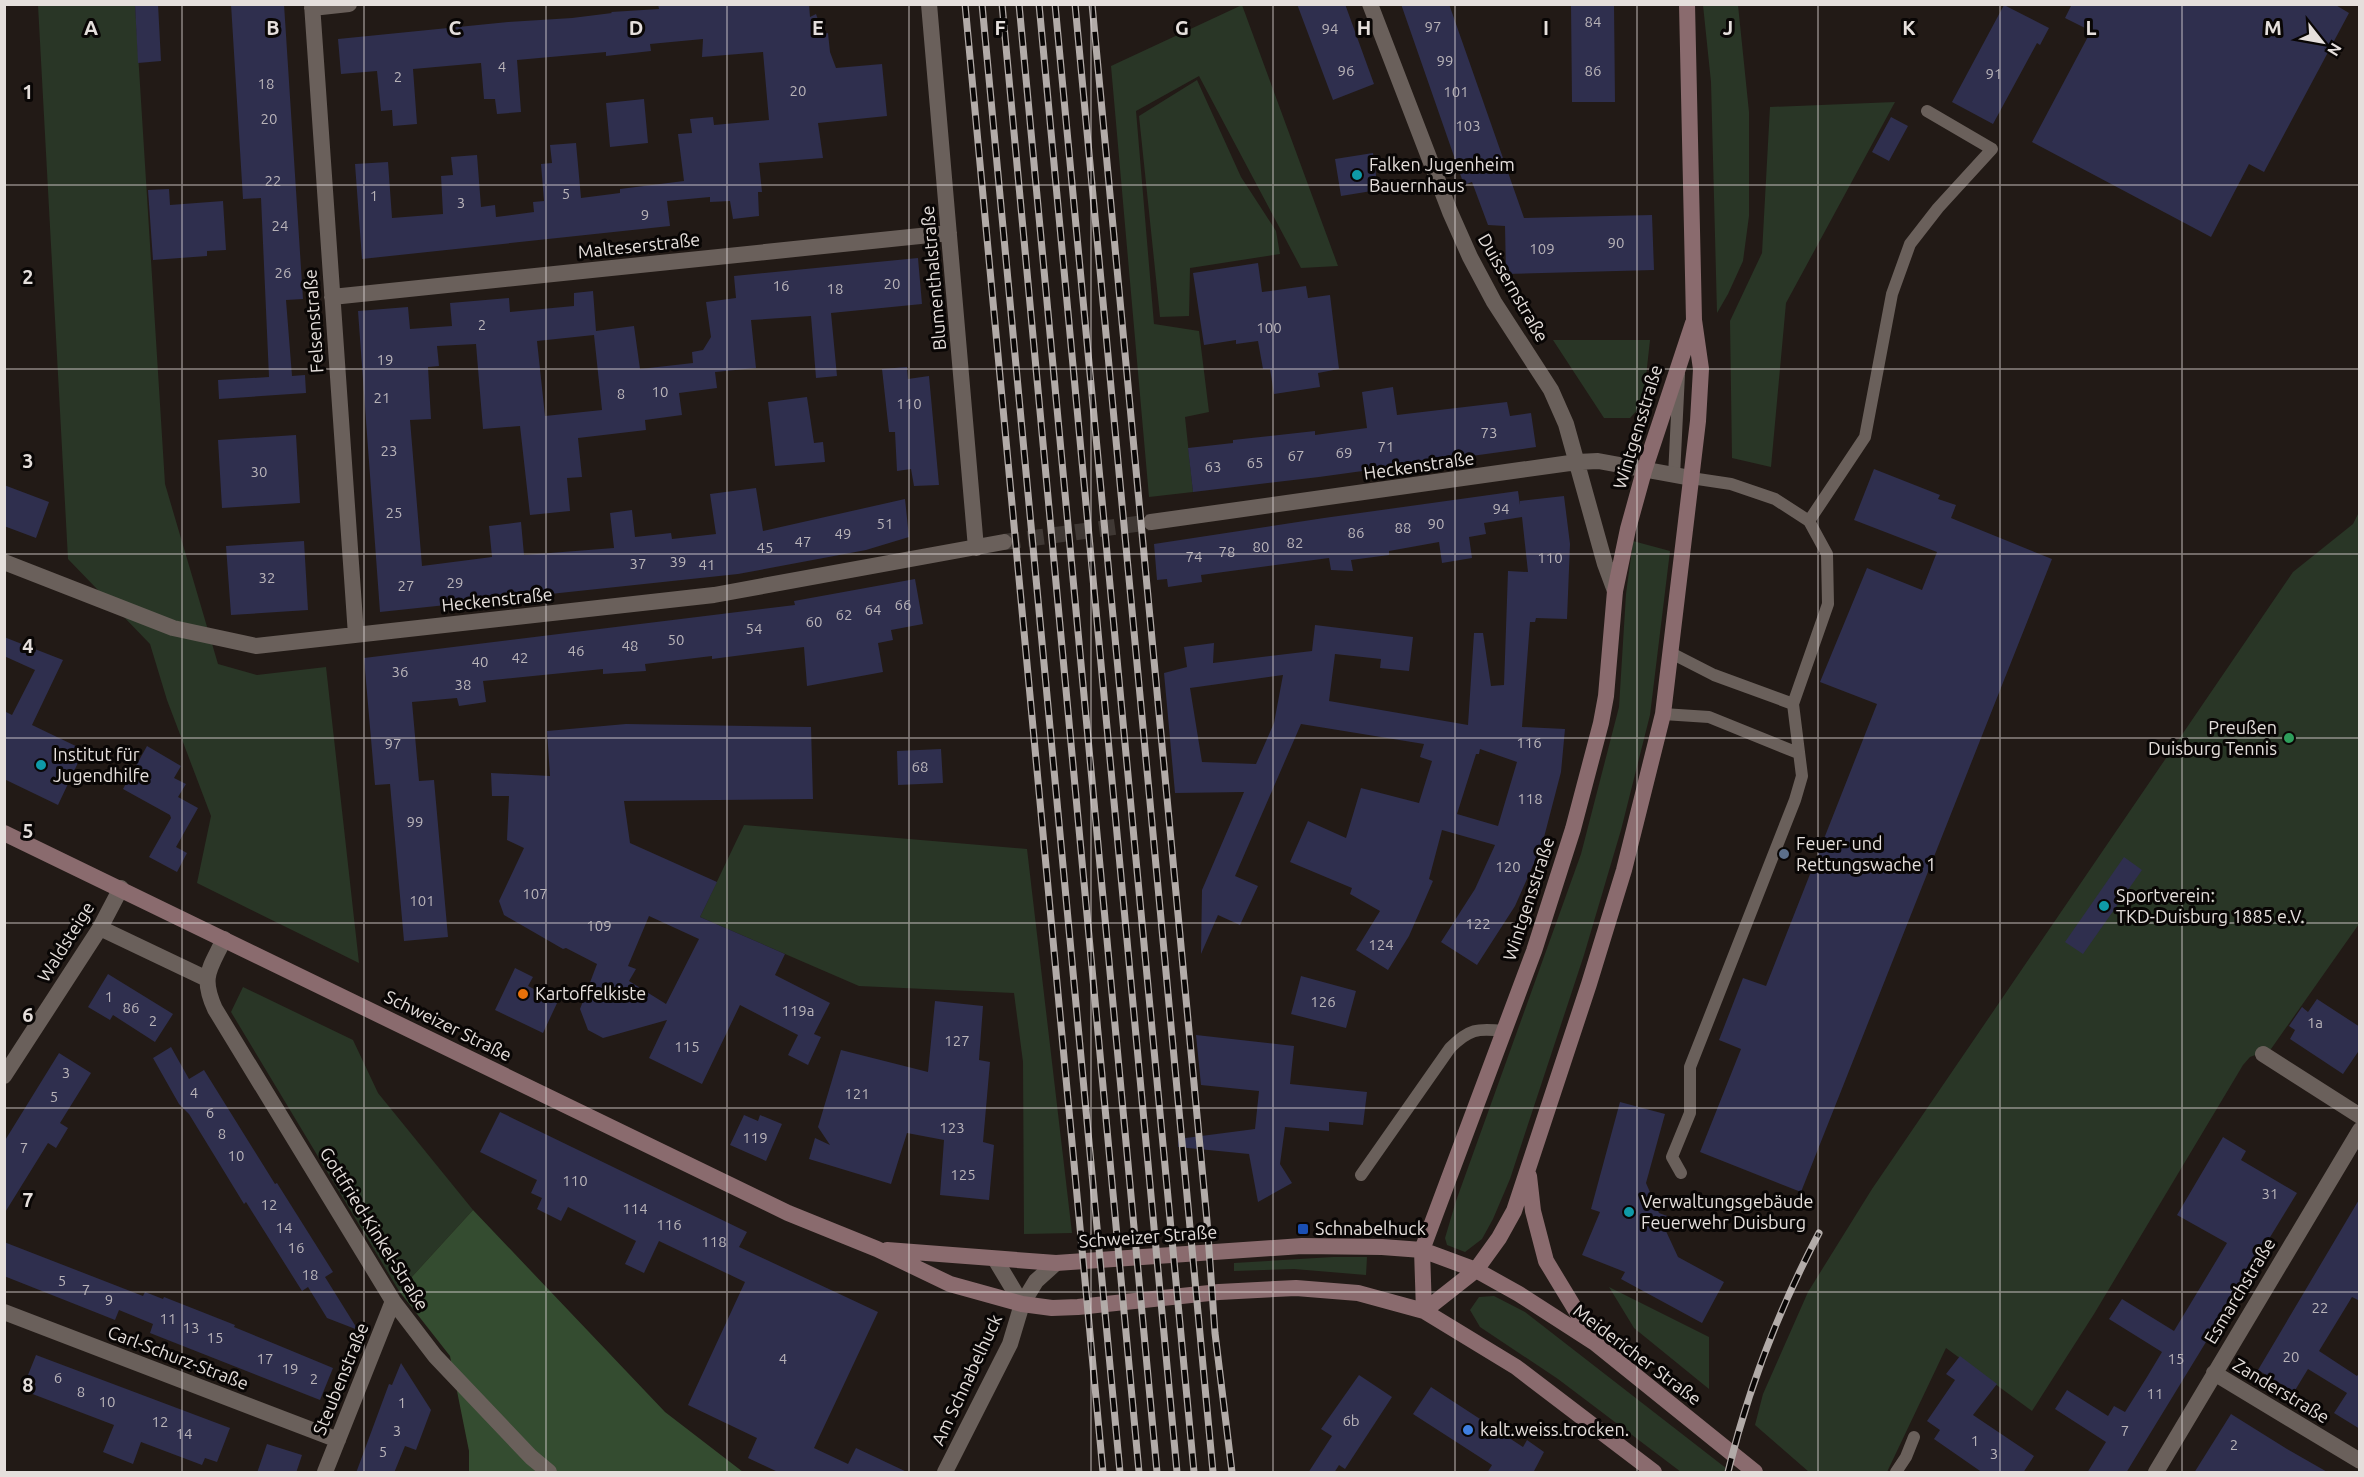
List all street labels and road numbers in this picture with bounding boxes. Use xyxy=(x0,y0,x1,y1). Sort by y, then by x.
street label: Blumenthalstraße xyxy=(917,205,949,351)
street label: Malteserstraße xyxy=(577,229,701,261)
street label: Duissernstraße xyxy=(1475,230,1553,345)
street label: Felsenstraße xyxy=(299,269,327,374)
street label: Wintgensstraße xyxy=(1609,362,1665,491)
street label: Heckenstraße xyxy=(1362,447,1476,483)
street label: Heckenstraße xyxy=(440,583,553,615)
street label: Wintgensstraße xyxy=(1499,834,1557,963)
street label: Waldsteige xyxy=(33,898,98,985)
street label: Schweizer Straße xyxy=(382,986,515,1064)
street label: Gottfried-Kinkel-Straße xyxy=(316,1143,433,1314)
street label: Schweizer Straße xyxy=(1078,1221,1218,1251)
street label: Esmarchstraße xyxy=(2200,1234,2279,1347)
street label: Meidericher Straße xyxy=(1570,1300,1705,1409)
street label: Am Schnabelhuck xyxy=(927,1311,1005,1448)
street label: Steubenstraße xyxy=(308,1320,372,1438)
street label: Carl-Schurz-Straße xyxy=(105,1321,252,1393)
street label: Zanderstraße xyxy=(2230,1354,2333,1427)

